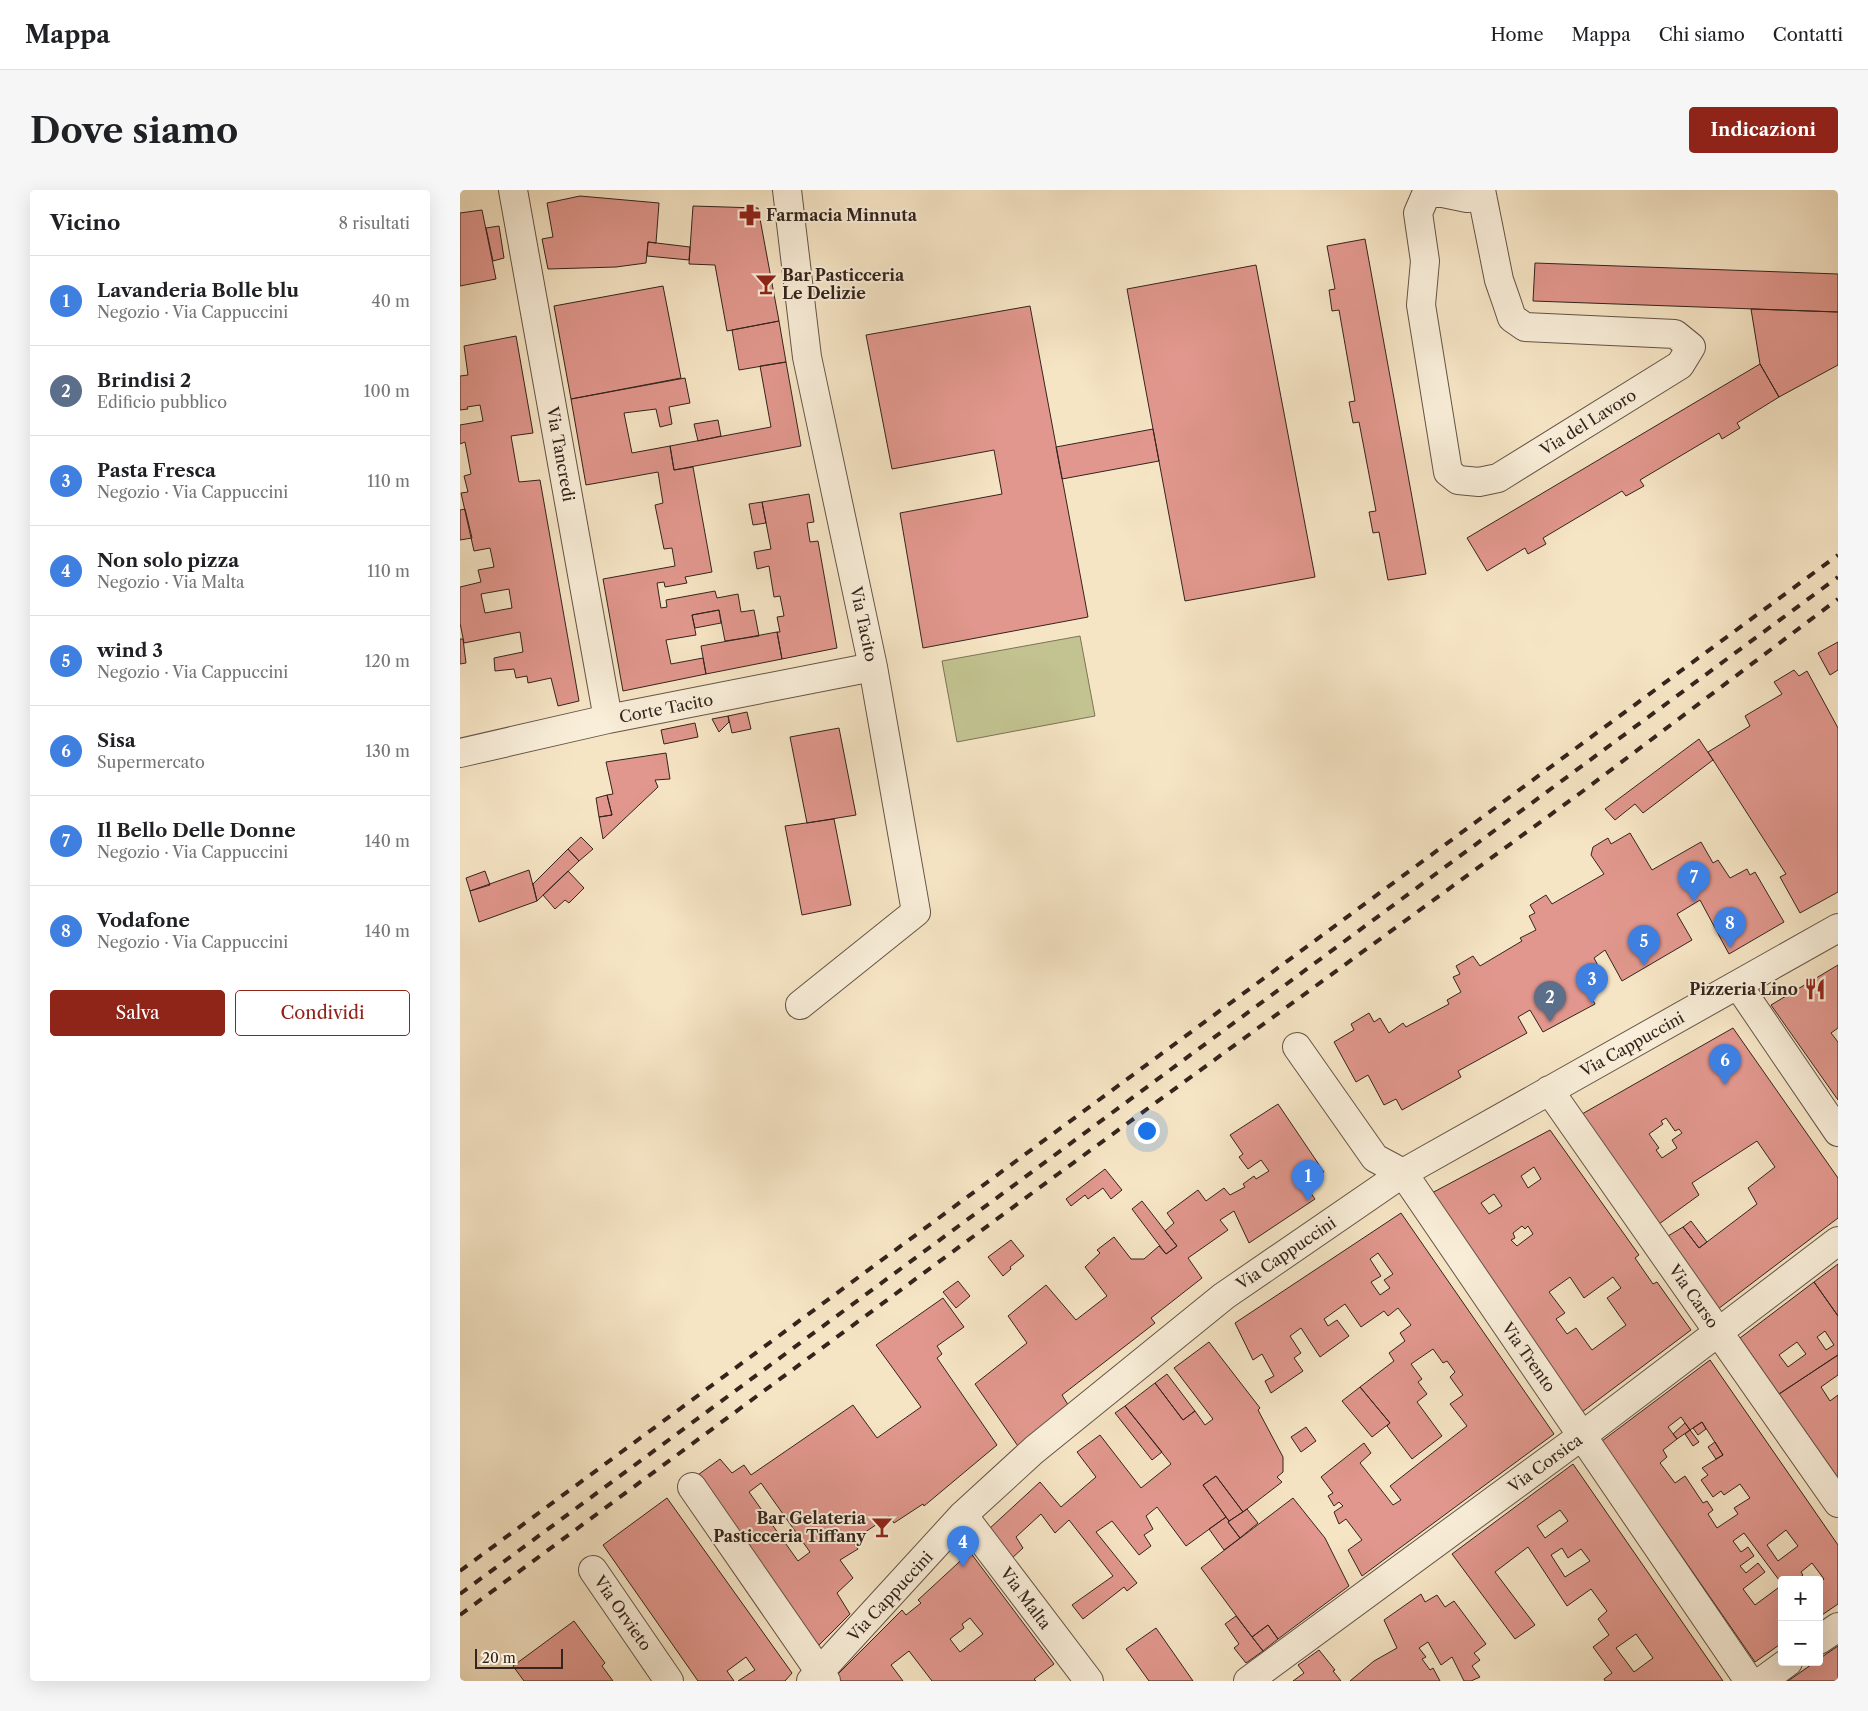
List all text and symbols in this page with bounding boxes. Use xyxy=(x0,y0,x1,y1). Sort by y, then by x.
text: Mappa xyxy=(25,20,110,49)
text: Home xyxy=(1491,24,1543,46)
text: Mappa xyxy=(1571,24,1631,46)
text: Chi siamo xyxy=(1659,24,1745,46)
text: Contatti xyxy=(1773,24,1843,46)
button: Indicazioni xyxy=(1689,107,1838,153)
text: Dove siamo xyxy=(30,109,238,152)
pharmacy icon: Farmacia Minnuta xyxy=(737,202,763,228)
place label: Farmacia Minnuta xyxy=(766,205,918,225)
text: Vicino xyxy=(50,210,120,235)
text: 8 risultati xyxy=(338,213,410,233)
place label: Bar Pasticceria Le Delizie xyxy=(782,265,905,303)
bar icon: Bar Pasticceria Le Delizie xyxy=(753,271,779,297)
text: Lavanderia Bolle blu xyxy=(97,279,299,302)
text: 1 xyxy=(62,291,70,311)
text: 40 m xyxy=(371,291,410,311)
text: Negozio · Via Cappuccini xyxy=(97,302,288,322)
text: Brindisi 2 xyxy=(97,369,191,392)
text: 2 xyxy=(61,381,71,401)
text: 100 m xyxy=(364,381,410,401)
street label: Via del Lavoro xyxy=(1535,384,1640,460)
text: Edificio pubblico xyxy=(97,392,227,412)
street label: Via Tancredi xyxy=(543,404,579,503)
text: Pasta Fresca xyxy=(97,459,216,482)
text: 3 xyxy=(61,471,71,491)
text: 110 m xyxy=(367,471,410,491)
text: Negozio · Via Cappuccini xyxy=(97,482,288,502)
text: Non solo pizza xyxy=(97,549,239,572)
text: 4 xyxy=(61,561,71,581)
text: 110 m xyxy=(367,561,410,581)
text: Negozio · Via Malta xyxy=(97,572,245,592)
street label: Via Tacito xyxy=(846,584,882,663)
text: wind 3 xyxy=(97,639,163,662)
text: 5 xyxy=(62,651,70,671)
text: 120 m xyxy=(365,651,410,671)
text: Negozio · Via Cappuccini xyxy=(97,662,288,682)
street label: Corte Tacito xyxy=(617,689,715,727)
text: Sisa xyxy=(97,729,136,752)
text: 6 xyxy=(61,741,71,761)
text: 130 m xyxy=(365,741,410,761)
text: Supermercato xyxy=(97,752,205,772)
text: Il Bello Delle Donne xyxy=(97,819,296,842)
text: 7 xyxy=(62,831,70,851)
text: 140 m xyxy=(365,831,410,851)
text: Negozio · Via Cappuccini xyxy=(97,842,288,862)
pin: 7 xyxy=(1678,861,1710,902)
pin: 8 xyxy=(1714,907,1746,948)
text: Vodafone xyxy=(97,909,190,932)
text: 8 xyxy=(61,921,71,941)
text: 140 m xyxy=(365,921,410,941)
pin: 5 xyxy=(1628,925,1660,966)
text: Negozio · Via Cappuccini xyxy=(97,932,288,952)
pin: 3 xyxy=(1576,963,1608,1004)
restaurant icon: Pizzeria Lino xyxy=(1802,976,1828,1002)
place label: Pizzeria Lino xyxy=(1689,979,1798,999)
pin: 2 xyxy=(1534,981,1566,1022)
button: Salva xyxy=(50,990,225,1036)
button: Condividi xyxy=(235,990,410,1036)
street label: Via Cappuccini xyxy=(1576,1007,1688,1081)
pin: 6 xyxy=(1709,1044,1741,1085)
your location xyxy=(1134,1118,1160,1144)
pin: 1 xyxy=(1292,1160,1324,1201)
street label: Via Cappuccini xyxy=(1232,1212,1340,1294)
street label: Via Carso xyxy=(1664,1259,1723,1332)
street label: Via Trento xyxy=(1497,1317,1560,1396)
street label: Via Corsica xyxy=(1503,1429,1586,1497)
place label: Bar Gelateria Pasticceria Tiffany xyxy=(713,1508,867,1546)
bar icon: Bar Gelateria Pasticceria Tiffany xyxy=(869,1514,895,1540)
pin: 4 xyxy=(947,1526,979,1567)
street label: Via Cappuccini xyxy=(843,1547,937,1646)
street label: Via Malta xyxy=(996,1562,1056,1633)
street label: Via Orvieto xyxy=(589,1571,656,1654)
map controls xyxy=(1778,1576,1823,1666)
button: + xyxy=(1778,1576,1823,1621)
button: − xyxy=(1778,1621,1823,1666)
scale bar xyxy=(475,1646,562,1669)
text: 20 m xyxy=(482,1649,516,1667)

